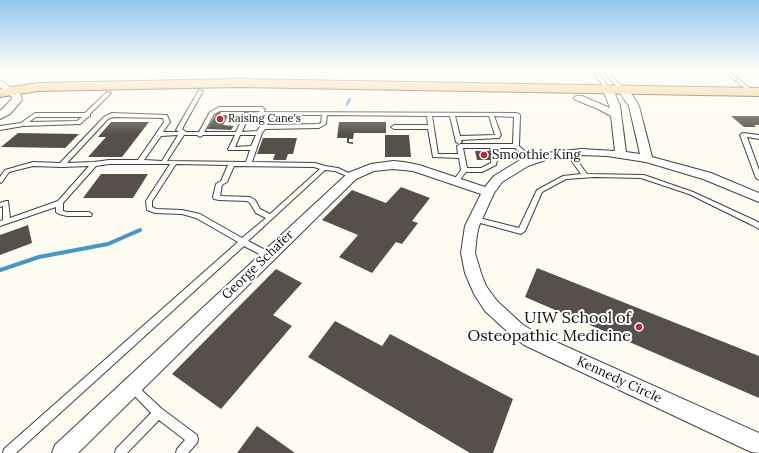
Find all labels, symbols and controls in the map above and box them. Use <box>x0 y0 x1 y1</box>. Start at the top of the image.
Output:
place label: Raising Cane's <box>228 112 301 126</box>
marker: Raising Cane's <box>215 114 225 124</box>
place label: Smoothie King <box>492 147 581 163</box>
marker: Smoothie King <box>479 150 489 160</box>
street label: George Schafer <box>219 227 297 303</box>
place label: UIW School of Osteopathic Medicine <box>467 308 631 346</box>
marker: UIW School of Osteopathic Medicine <box>634 322 644 332</box>
street label: Kennedy Circle <box>574 353 664 407</box>

